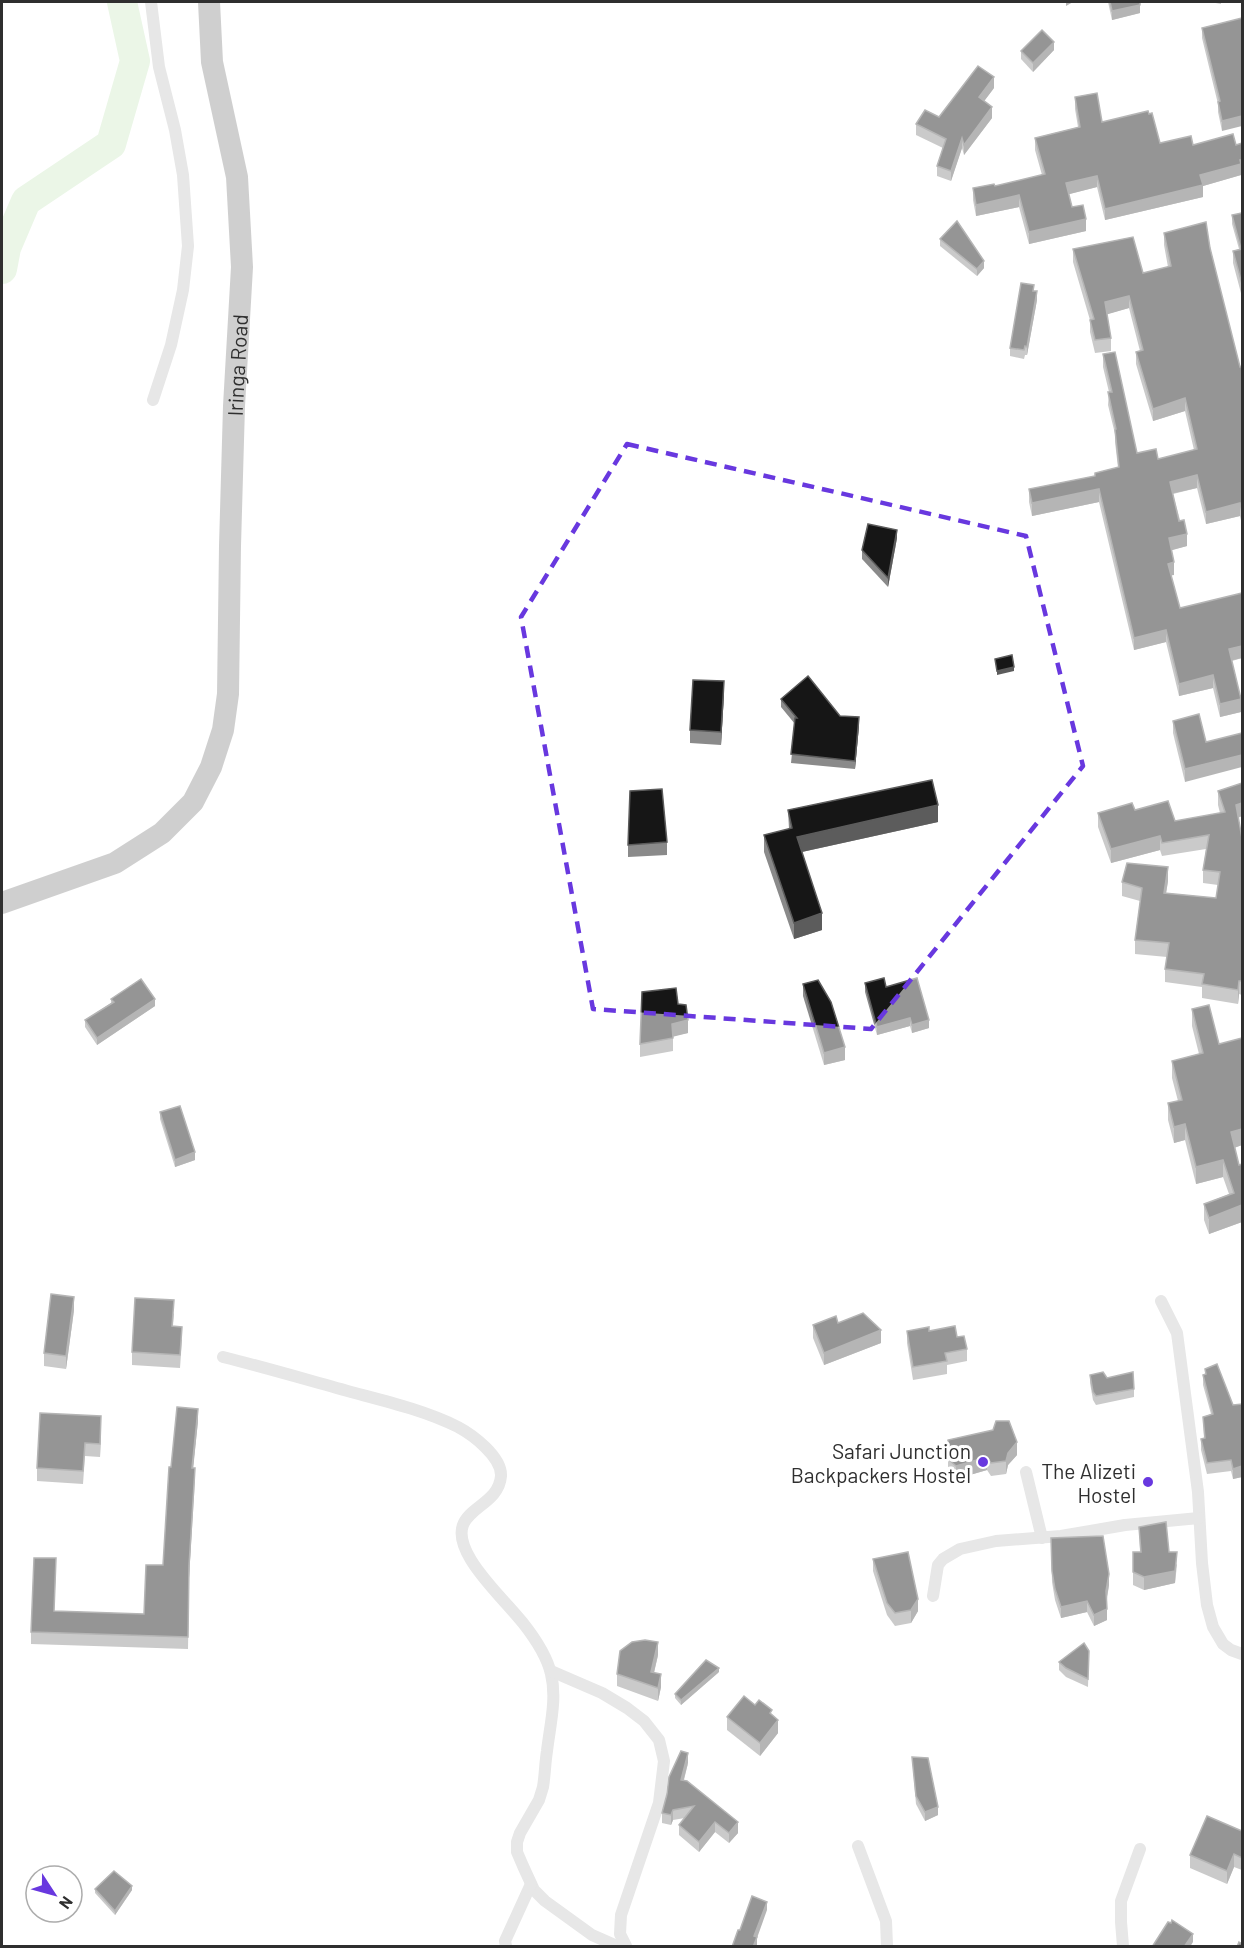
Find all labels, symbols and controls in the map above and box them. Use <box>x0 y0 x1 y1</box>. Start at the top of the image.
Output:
street label: Iringa Road <box>221 313 252 417</box>
place label: Safari Junction Backpackers Hostel <box>791 1438 971 1487</box>
marker: Safari Junction Backpackers Hostel <box>976 1455 990 1469</box>
place label: The Alizeti Hostel <box>1041 1458 1136 1507</box>
marker: The Alizeti Hostel <box>1141 1475 1155 1489</box>
north arrow <box>24 1864 84 1924</box>
text: N <box>56 1893 77 1913</box>

